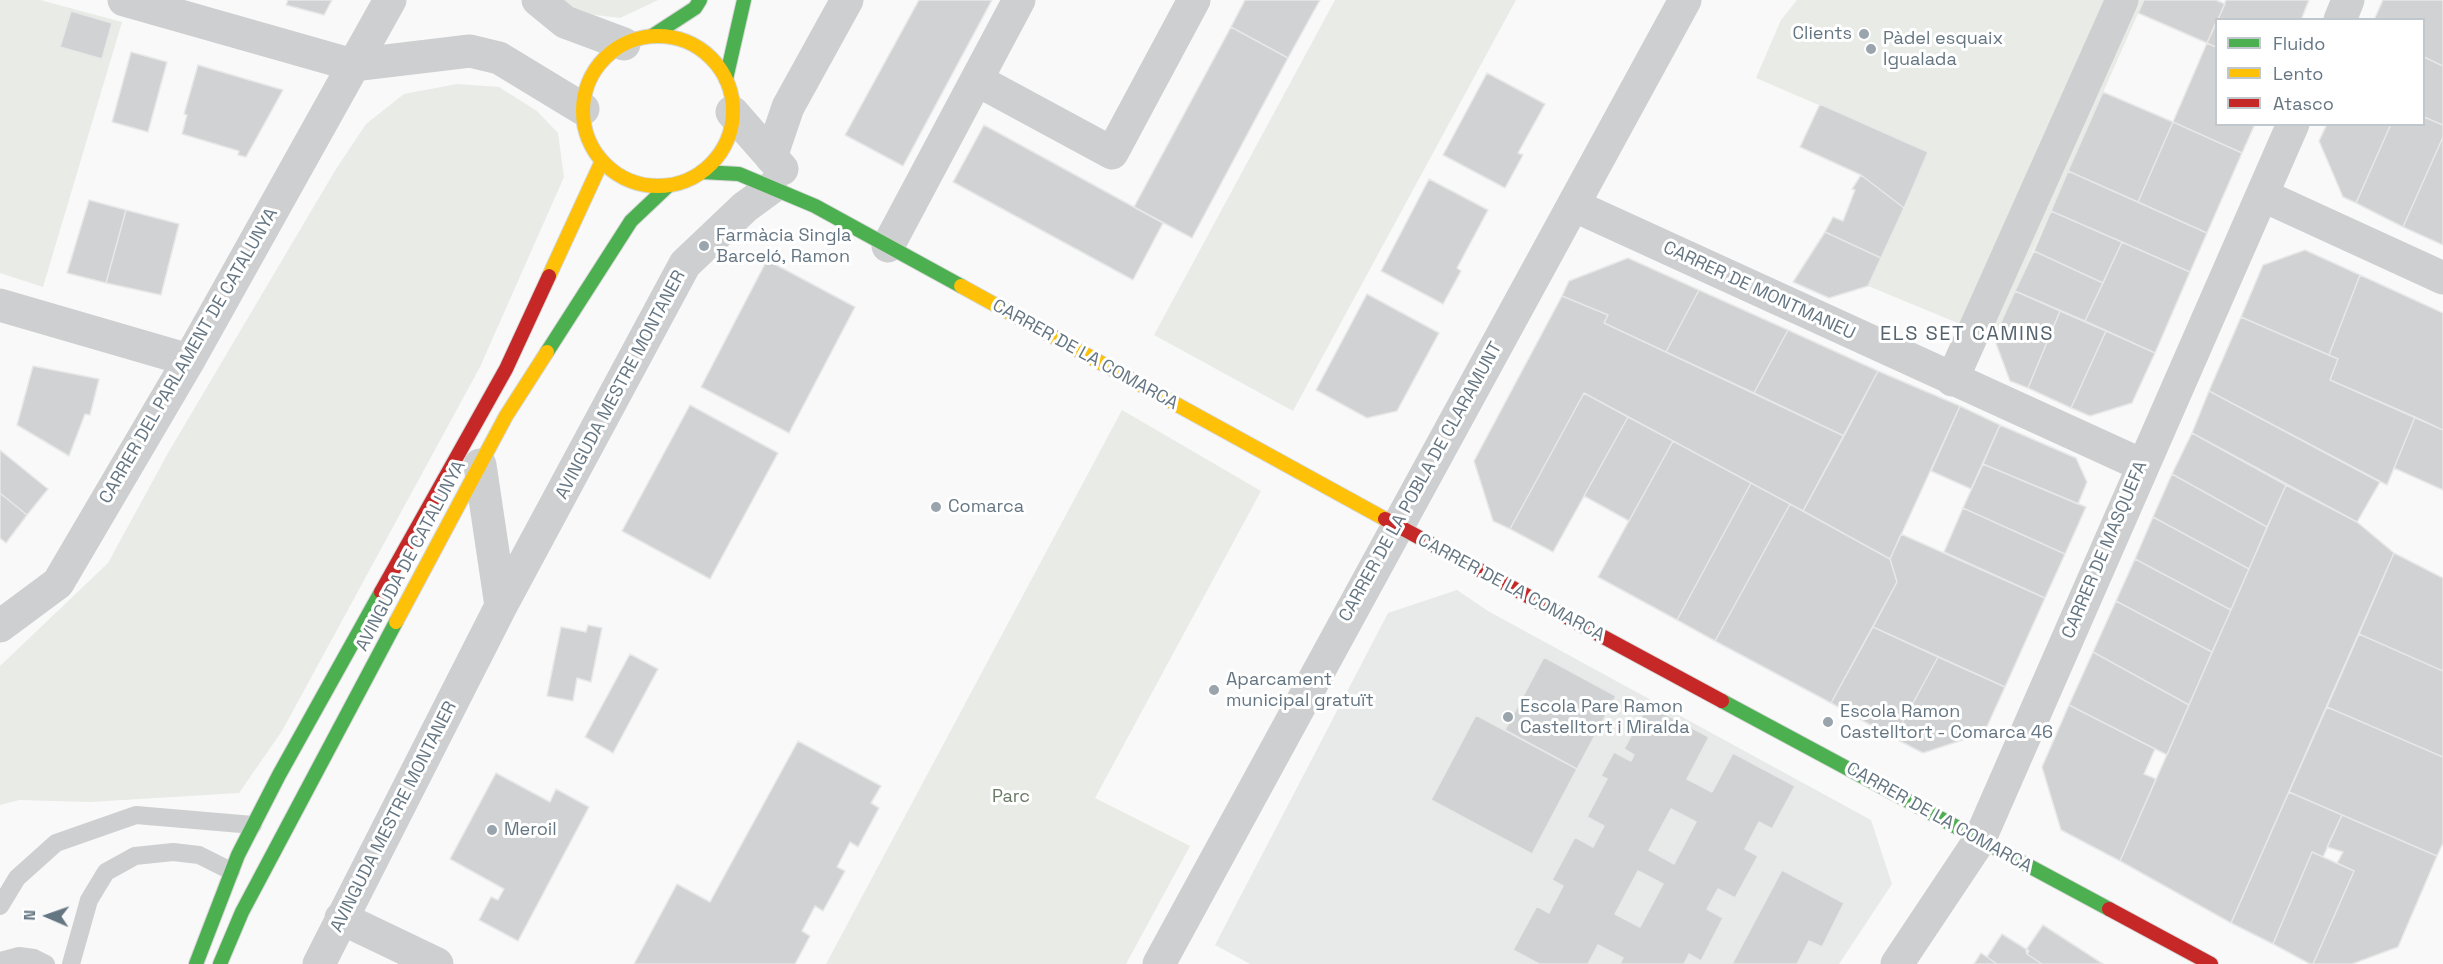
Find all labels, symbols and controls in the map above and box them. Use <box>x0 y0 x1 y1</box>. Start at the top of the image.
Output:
legend <box>2215 18 2425 126</box>
place label: Clients <box>1792 23 1852 45</box>
marker: Clients <box>1857 27 1871 41</box>
place label: Pàdel esquaix Igualada <box>1883 28 2003 70</box>
text: Fluido <box>2273 32 2325 55</box>
marker: Pàdel esquaix Igualada <box>1864 42 1878 56</box>
text: Lento <box>2273 62 2323 85</box>
text: Atasco <box>2273 92 2334 115</box>
street label: CARRER DEL PARLAMENT DE CATALUNYA <box>95 204 283 508</box>
place label: Farmàcia Singla Barceló, Ramon <box>716 225 851 268</box>
street label: CARRER DE MONTMANEU <box>1660 237 1858 345</box>
marker: Farmàcia Singla Barceló, Ramon <box>697 239 711 253</box>
street label: AVINGUDA MESTRE MONTANER <box>551 267 691 503</box>
street label: CARRER DE LA COMARCA <box>988 295 1182 415</box>
district label: ELS SET CAMINS <box>1880 323 2054 347</box>
street label: CARRER DE LA POBLA DE CLARAMUNT <box>1335 338 1507 626</box>
street label: AVINGUDA DE CATALUNYA <box>352 457 470 655</box>
street label: CARRER DE MASQUEFA <box>2058 458 2152 642</box>
place label: Comarca <box>948 496 1024 518</box>
marker: Comarca <box>929 500 943 514</box>
street label: CARRER DE LA COMARCA <box>1414 529 1608 647</box>
place label: Aparcament municipal gratuït <box>1226 669 1374 712</box>
marker: Aparcament municipal gratuït <box>1207 683 1221 697</box>
place label: Escola Pare Ramon Castelltort i Miralda <box>1520 696 1690 738</box>
street label: AVINGUDA MESTRE MONTANER <box>326 698 462 936</box>
place label: Escola Ramon Castelltort - Comarca 46 <box>1840 701 2053 744</box>
marker: Escola Pare Ramon Castelltort i Miralda <box>1501 710 1515 724</box>
marker: Escola Ramon Castelltort - Comarca 46 <box>1821 715 1835 729</box>
street label: CARRER DE LA COMARCA <box>1842 758 2036 878</box>
park label: Parc <box>992 786 1030 808</box>
place label: Meroil <box>504 819 557 841</box>
marker: Meroil <box>485 823 499 837</box>
north arrow <box>18 886 78 946</box>
text: N <box>19 910 40 921</box>

